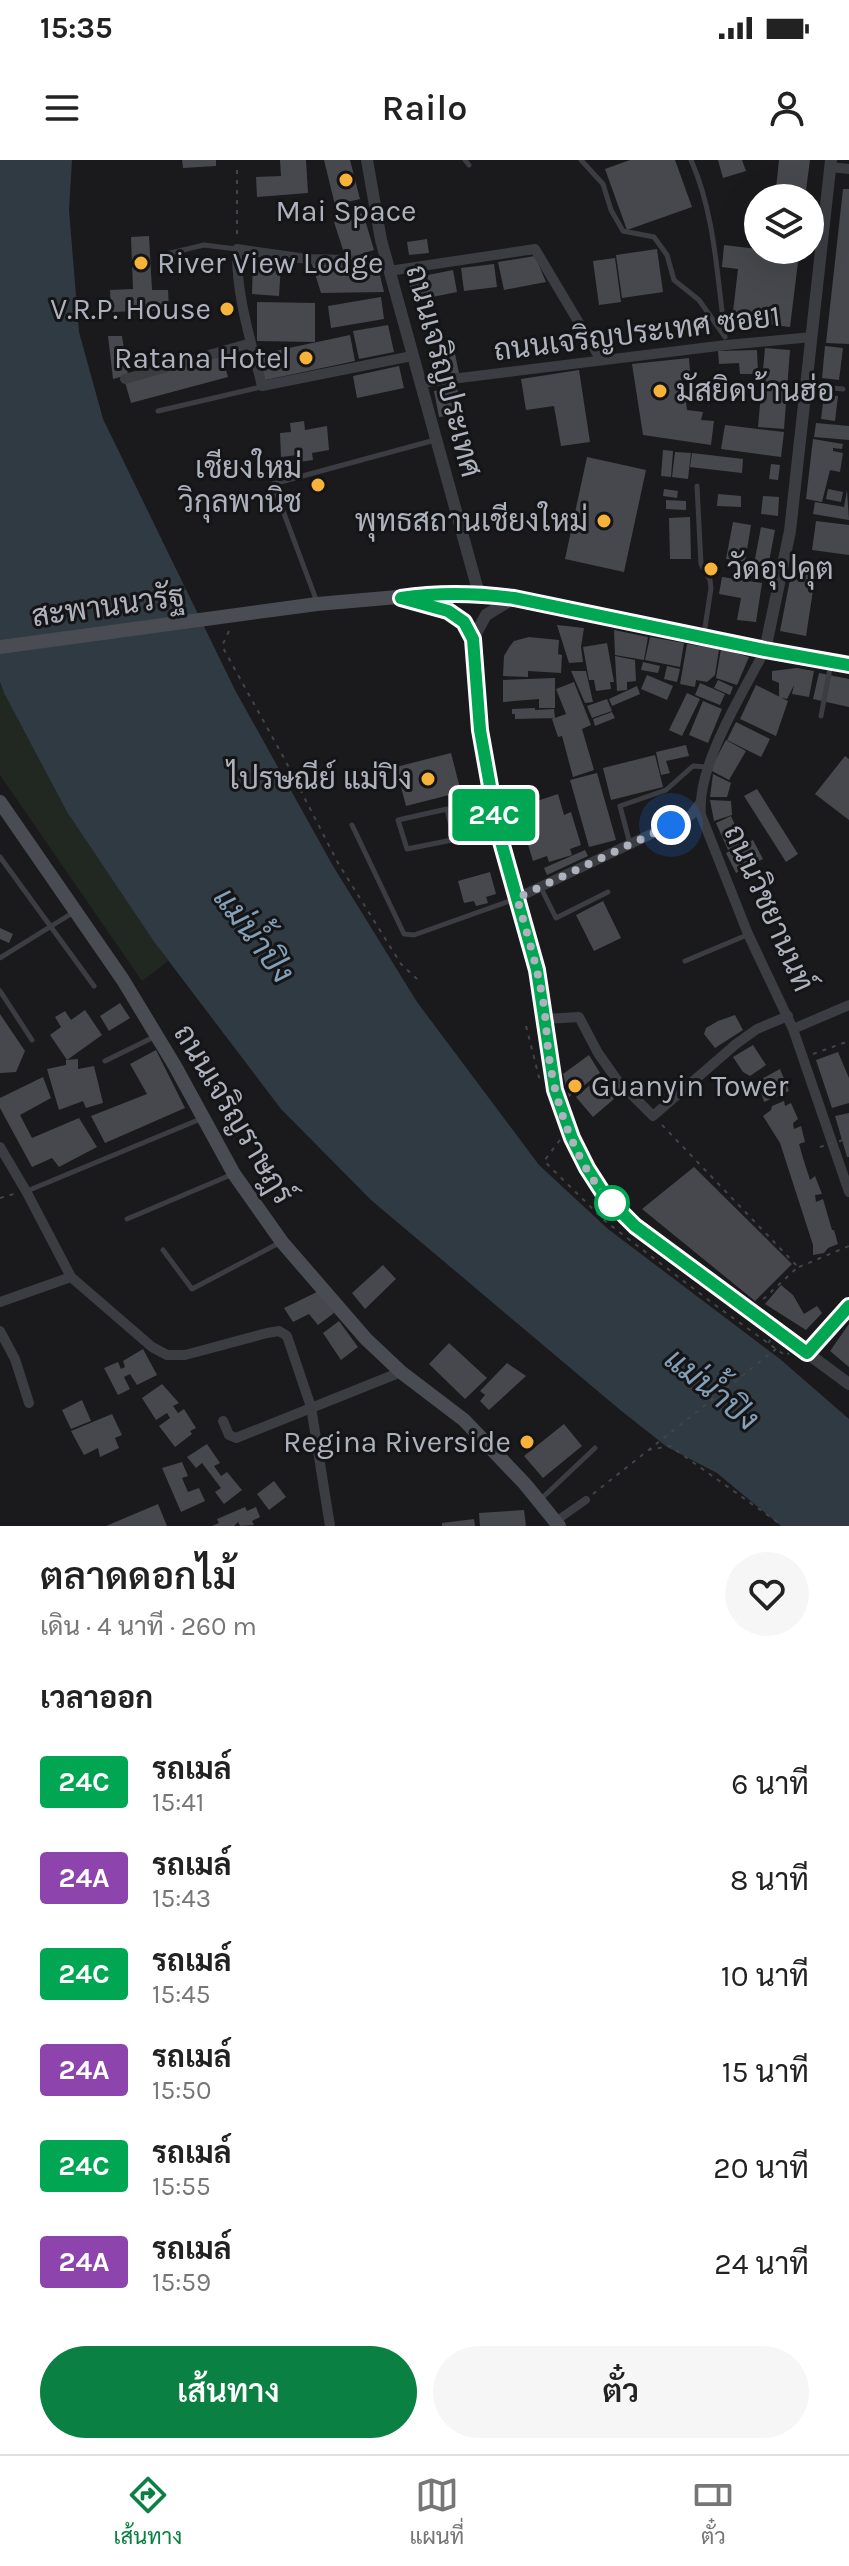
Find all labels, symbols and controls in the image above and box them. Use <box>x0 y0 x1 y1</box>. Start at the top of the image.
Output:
text: 15:35 <box>40 10 112 46</box>
icon: menu <box>40 86 84 130</box>
icon: person <box>765 86 809 130</box>
text: Railo <box>382 87 467 129</box>
marker: Mai Space <box>337 171 355 189</box>
map controls <box>744 184 824 264</box>
button: layers <box>744 184 824 264</box>
place label: Mai Space <box>275 193 417 229</box>
place label: River View Lodge <box>157 245 383 281</box>
marker: River View Lodge <box>132 254 150 272</box>
street label: ถนนเจริญประเทศ <box>398 261 490 481</box>
place label: V.R.P. House <box>50 291 211 327</box>
street label: ถนนเจริญประเทศ ซอย1 <box>492 298 782 368</box>
marker: V.R.P. House <box>218 300 236 318</box>
place label: Ratana Hotel <box>114 340 290 376</box>
marker: Ratana Hotel <box>297 349 315 367</box>
place label: มัสยิดบ้านฮ่อ <box>676 370 834 409</box>
marker: มัสยิดบ้านฮ่อ <box>651 382 669 400</box>
place label: เชียงใหม่ วิกุลพานิช <box>178 448 302 523</box>
marker: เชียงใหม่ วิกุลพานิช <box>309 476 327 494</box>
place label: พุทธสถานเชียงใหม่ <box>355 501 588 542</box>
marker: พุทธสถานเชียงใหม่ <box>595 512 613 530</box>
place label: วัดอุปคุต <box>727 550 834 590</box>
marker: วัดอุปคุต <box>702 560 720 578</box>
street label: สะพานนวรัฐ <box>29 576 187 637</box>
place label: ไปรษณีย์ แม่ปิง <box>226 759 412 797</box>
marker: ไปรษณีย์ แม่ปิง <box>419 770 437 788</box>
line badge: 24C <box>448 789 540 841</box>
text: 24C <box>468 798 520 831</box>
your location <box>651 805 691 845</box>
street label: ถนนวิชยานนท์ <box>716 818 824 997</box>
water label: แม่น้ำปิง <box>206 874 310 990</box>
street label: ถนนเจริญราษฎร์ <box>164 1017 304 1211</box>
place label: Guanyin Tower <box>591 1068 788 1104</box>
marker: Guanyin Tower <box>566 1077 584 1095</box>
unlabelled marker <box>595 1186 629 1220</box>
water label: แม่น้ำปิง <box>657 1332 773 1438</box>
place label: Regina Riverside <box>283 1424 511 1460</box>
marker: Regina Riverside <box>518 1433 536 1451</box>
button: heart <box>725 1552 809 1636</box>
text: ตลาดดอกไม้ <box>40 1554 237 1599</box>
text: เดิน · 4 นาที · 260 m <box>40 1611 257 1642</box>
text: เวลาออก <box>40 1680 153 1716</box>
text: รถเมล์ <box>152 1751 232 1787</box>
text: 24C <box>58 1765 110 1798</box>
text: 6 นาที <box>731 1766 809 1802</box>
text: 15:41 <box>152 1787 204 1818</box>
text: รถเมล์ <box>152 1847 232 1883</box>
text: 24A <box>58 1861 110 1894</box>
text: 8 นาที <box>730 1862 809 1898</box>
text: 15:43 <box>152 1883 211 1914</box>
text: รถเมล์ <box>152 1943 232 1979</box>
text: 24C <box>58 1957 110 1990</box>
text: 10 นาที <box>721 1958 809 1994</box>
text: 15:45 <box>152 1979 210 2010</box>
text: รถเมล์ <box>152 2039 232 2075</box>
text: 24A <box>58 2053 110 2086</box>
text: 15 นาที <box>722 2054 809 2090</box>
text: 15:50 <box>152 2075 211 2106</box>
text: รถเมล์ <box>152 2135 232 2171</box>
text: 24C <box>58 2149 110 2182</box>
text: 20 นาที <box>713 2150 809 2186</box>
text: 15:55 <box>152 2171 211 2202</box>
text: รถเมล์ <box>152 2231 232 2267</box>
text: 24A <box>58 2245 110 2278</box>
text: 24 นาที <box>714 2246 809 2282</box>
text: 15:59 <box>152 2267 211 2298</box>
button: เส้นทาง <box>40 2346 417 2438</box>
button: ตั๋ว <box>433 2346 809 2438</box>
tab: เส้นทาง <box>114 2473 182 2550</box>
tab: แผนที่ <box>409 2473 464 2550</box>
tab: ตั๋ว <box>691 2473 735 2550</box>

